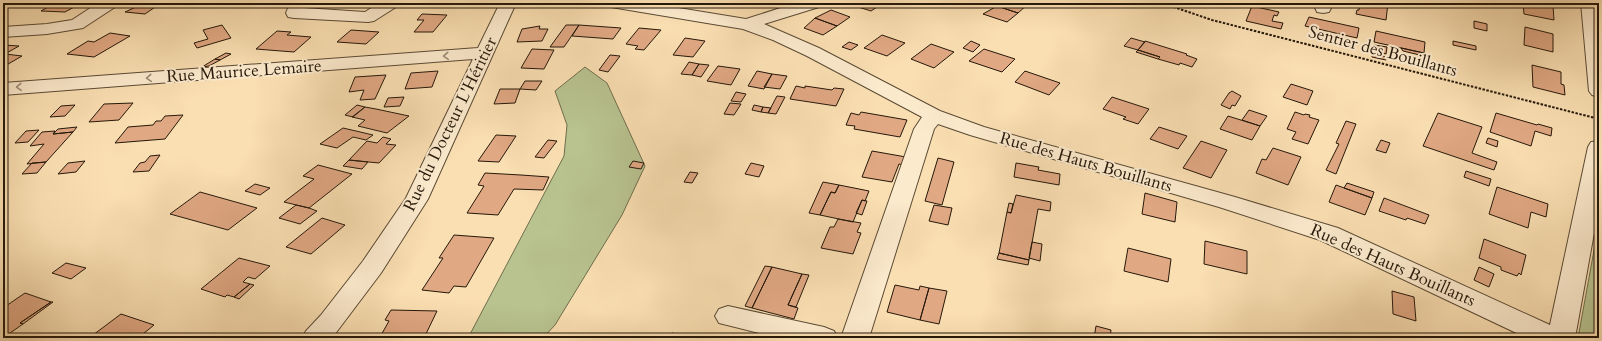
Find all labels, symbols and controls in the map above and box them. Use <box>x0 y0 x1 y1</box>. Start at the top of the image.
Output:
street label: Sentier des Bouillants <box>1306 20 1460 82</box>
street label: Rue du Docteur L'Héritier <box>398 32 503 215</box>
one-way arrow <box>443 52 449 61</box>
street label: Rue Maurice Lemaire <box>166 54 322 88</box>
one-way arrow <box>146 73 152 82</box>
one-way arrow <box>16 83 22 92</box>
street label: Rue des Hauts Bouillants <box>997 126 1175 198</box>
street label: Rue des Hauts Bouillants <box>1307 218 1479 312</box>

